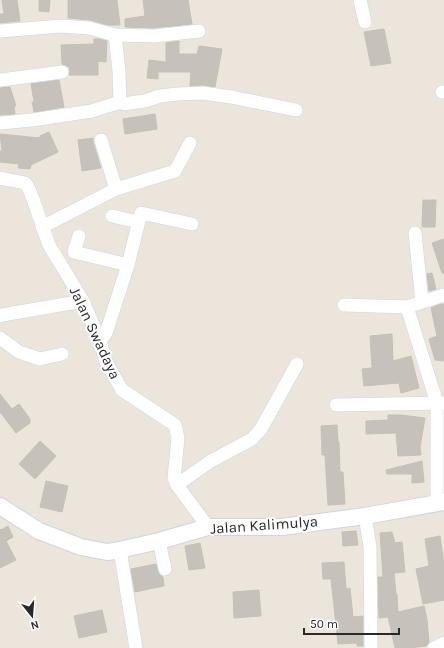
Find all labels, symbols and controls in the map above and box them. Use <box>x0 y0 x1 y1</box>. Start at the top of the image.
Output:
street label: Jalan Swadaya <box>66 284 124 382</box>
street label: Jalan Kalimulya <box>210 512 318 538</box>
north arrow <box>12 596 52 636</box>
scale bar <box>304 610 399 636</box>
text: 50 m <box>310 617 338 631</box>
text: N <box>29 618 40 632</box>

